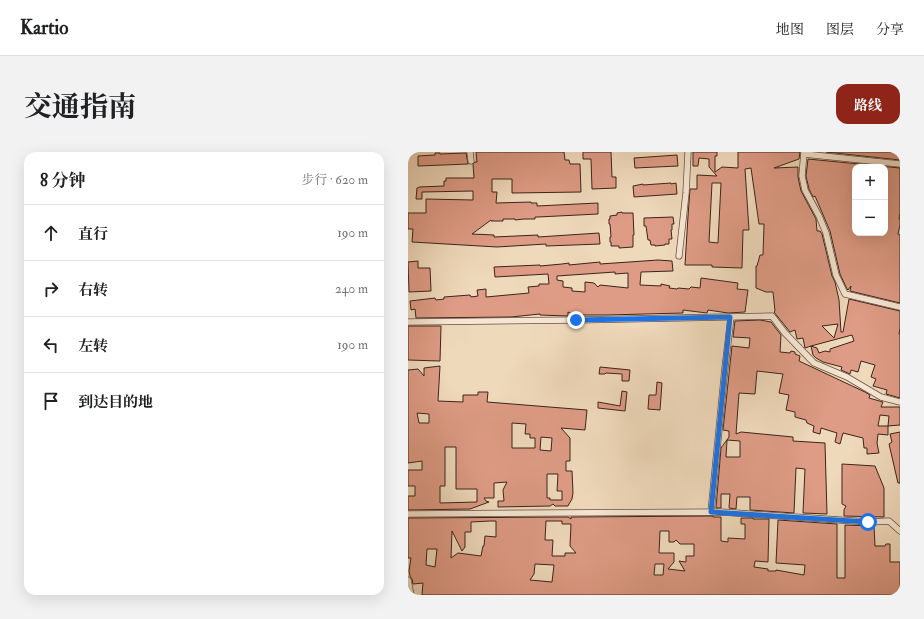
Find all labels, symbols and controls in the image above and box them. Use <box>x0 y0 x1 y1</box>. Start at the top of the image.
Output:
text: Kartio <box>20 16 68 40</box>
text: 地图 <box>776 21 804 38</box>
text: 图层 <box>826 21 854 38</box>
text: 分享 <box>876 21 904 38</box>
button: 路线 <box>836 84 900 124</box>
text: 交通指南 <box>24 90 136 125</box>
map controls <box>852 164 888 236</box>
button: + <box>852 164 888 200</box>
text: 8 分钟 <box>40 170 86 191</box>
text: 步行 · 620 m <box>301 172 368 188</box>
button: − <box>852 200 888 236</box>
icon: ahead <box>40 222 62 244</box>
text: 直行 <box>78 225 108 244</box>
text: 190 m <box>337 225 368 241</box>
icon: right <box>40 278 62 300</box>
text: 右转 <box>78 281 108 300</box>
text: 240 m <box>335 281 368 297</box>
route end <box>567 311 585 329</box>
icon: left <box>40 334 62 356</box>
text: 左转 <box>78 337 108 356</box>
text: 190 m <box>337 337 368 353</box>
icon: arrive <box>40 390 62 412</box>
text: 到达目的地 <box>78 393 153 412</box>
route start <box>859 513 877 531</box>

